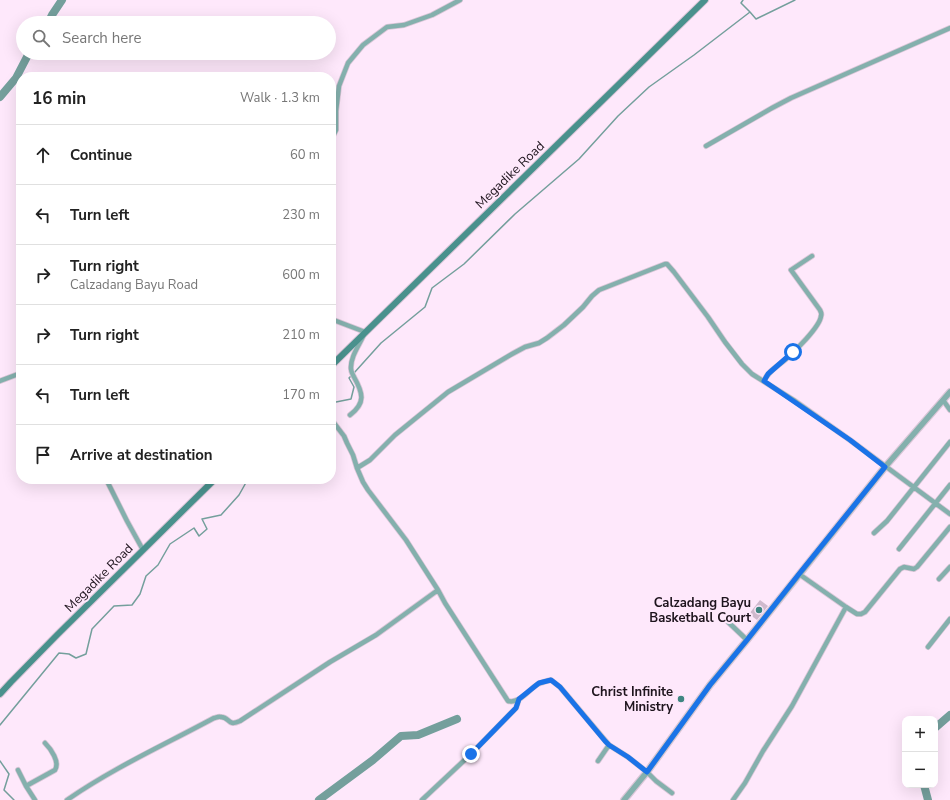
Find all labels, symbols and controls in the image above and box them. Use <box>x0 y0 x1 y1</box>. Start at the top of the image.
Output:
search box <box>16 16 336 60</box>
icon: search <box>30 27 52 49</box>
text: Search here <box>62 28 142 48</box>
text: 16 min <box>32 87 86 110</box>
text: Walk · 1.3 km <box>240 89 320 107</box>
street label: Megadike Road <box>471 137 549 213</box>
icon: ahead <box>32 144 54 166</box>
text: Continue <box>70 145 132 165</box>
text: 60 m <box>290 146 320 164</box>
icon: left <box>32 204 54 226</box>
text: Turn left <box>70 205 129 225</box>
text: 230 m <box>282 206 320 224</box>
text: Turn right <box>70 256 139 276</box>
icon: right <box>32 264 54 286</box>
text: 600 m <box>282 266 320 284</box>
text: Calzadang Bayu Road <box>70 276 198 294</box>
icon: right <box>32 324 54 346</box>
text: Turn right <box>70 325 139 345</box>
text: 210 m <box>282 326 320 344</box>
route start <box>784 343 802 361</box>
icon: left <box>32 384 54 406</box>
text: Turn left <box>70 385 129 405</box>
text: 170 m <box>282 386 320 404</box>
icon: arrive <box>32 444 54 466</box>
text: Arrive at destination <box>70 445 213 465</box>
street label: Megadike Road <box>61 540 137 616</box>
place label: Calzadang Bayu Basketball Court <box>649 594 752 627</box>
marker: Calzadang Bayu Basketball Court <box>754 605 764 615</box>
place label: Christ Infinite Ministry <box>591 683 673 716</box>
marker: Christ Infinite Ministry <box>676 694 686 704</box>
map controls <box>902 716 938 788</box>
button: + <box>902 716 938 752</box>
route end <box>462 745 480 763</box>
button: − <box>902 752 938 788</box>

